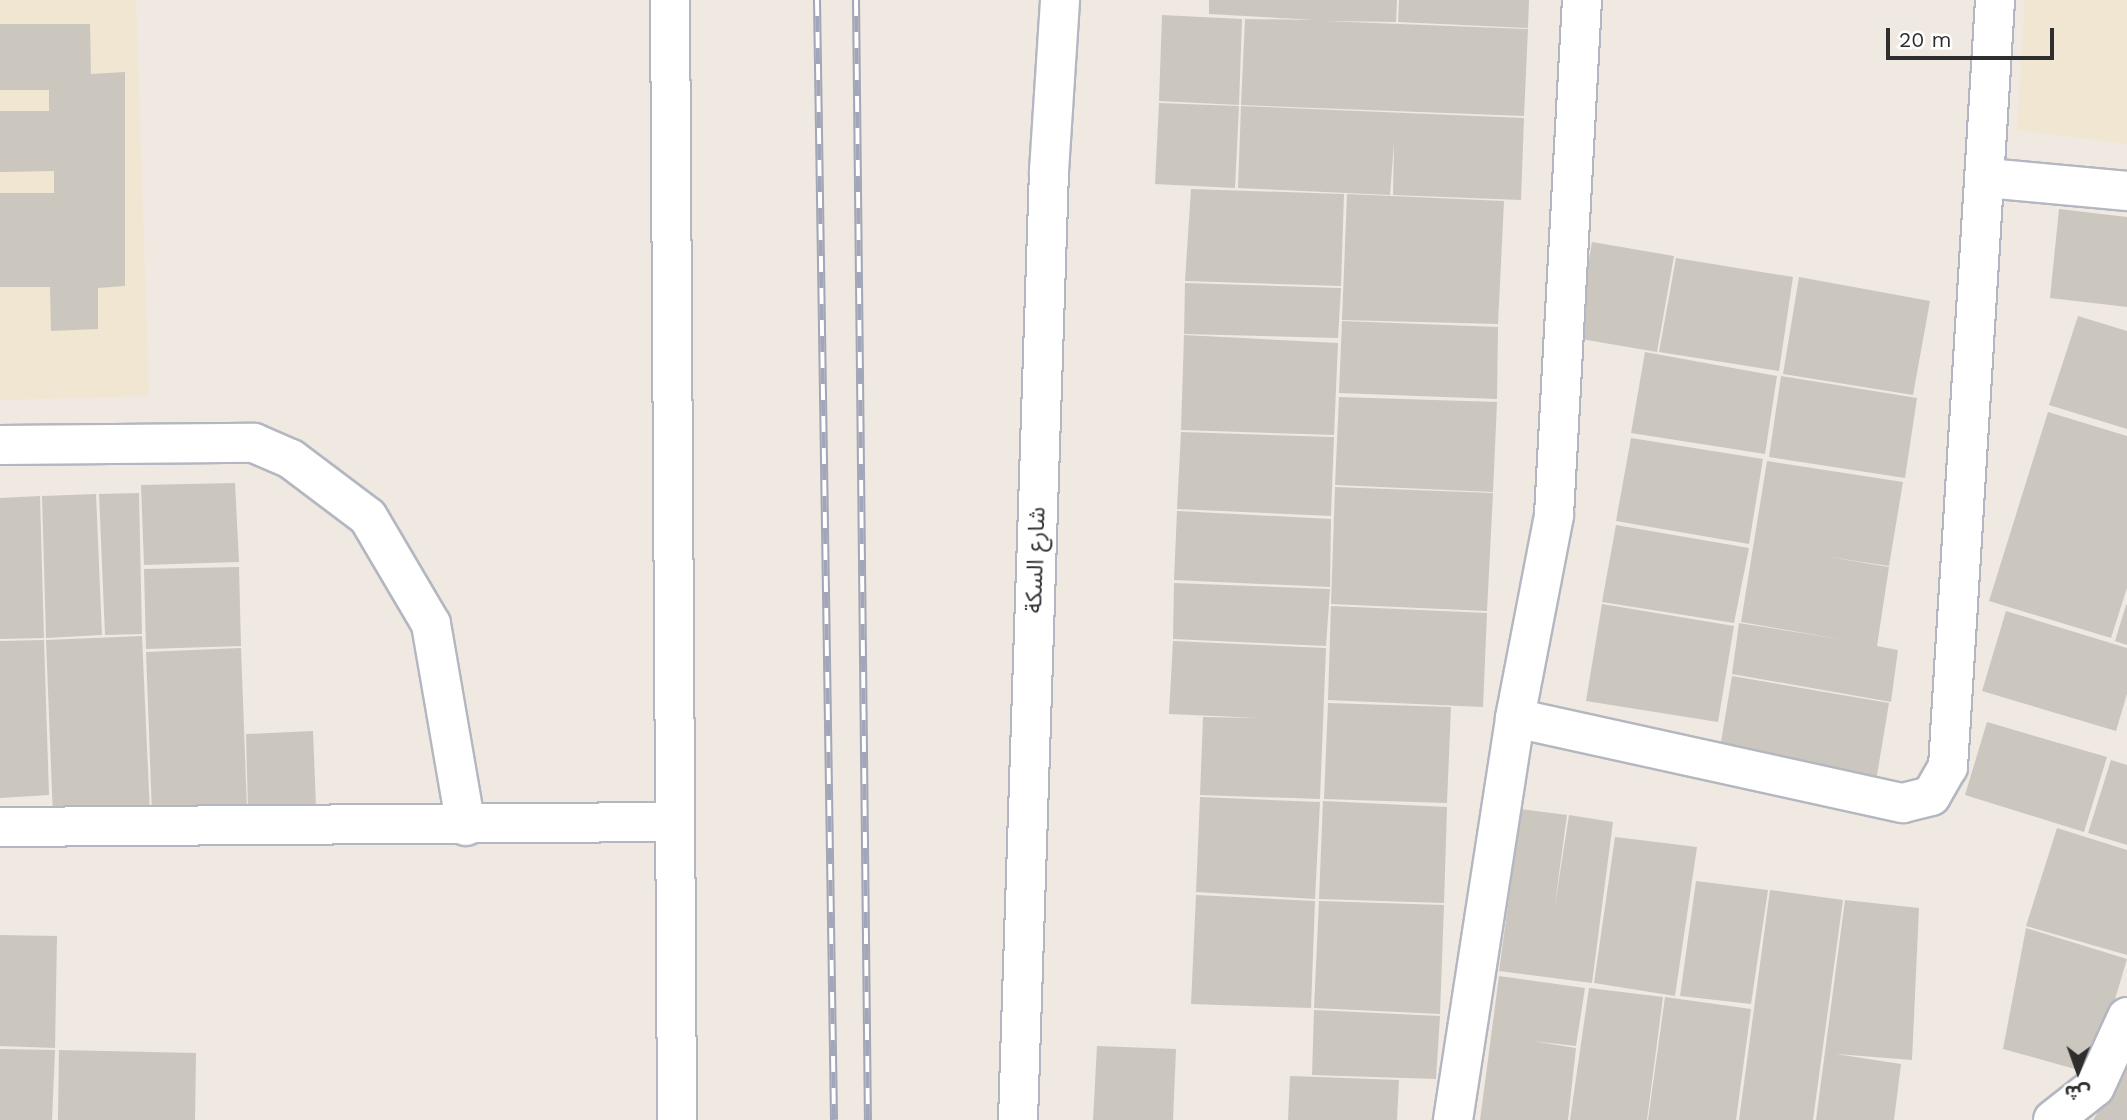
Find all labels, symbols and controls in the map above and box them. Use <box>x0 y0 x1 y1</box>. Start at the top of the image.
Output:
scale bar <box>1889 14 2057 58</box>
text: 20 m <box>1899 27 1951 52</box>
street label: شارع السكة <box>1020 506 1052 614</box>
north arrow <box>2043 1036 2113 1106</box>
text: ش <box>2064 1081 2091 1104</box>

